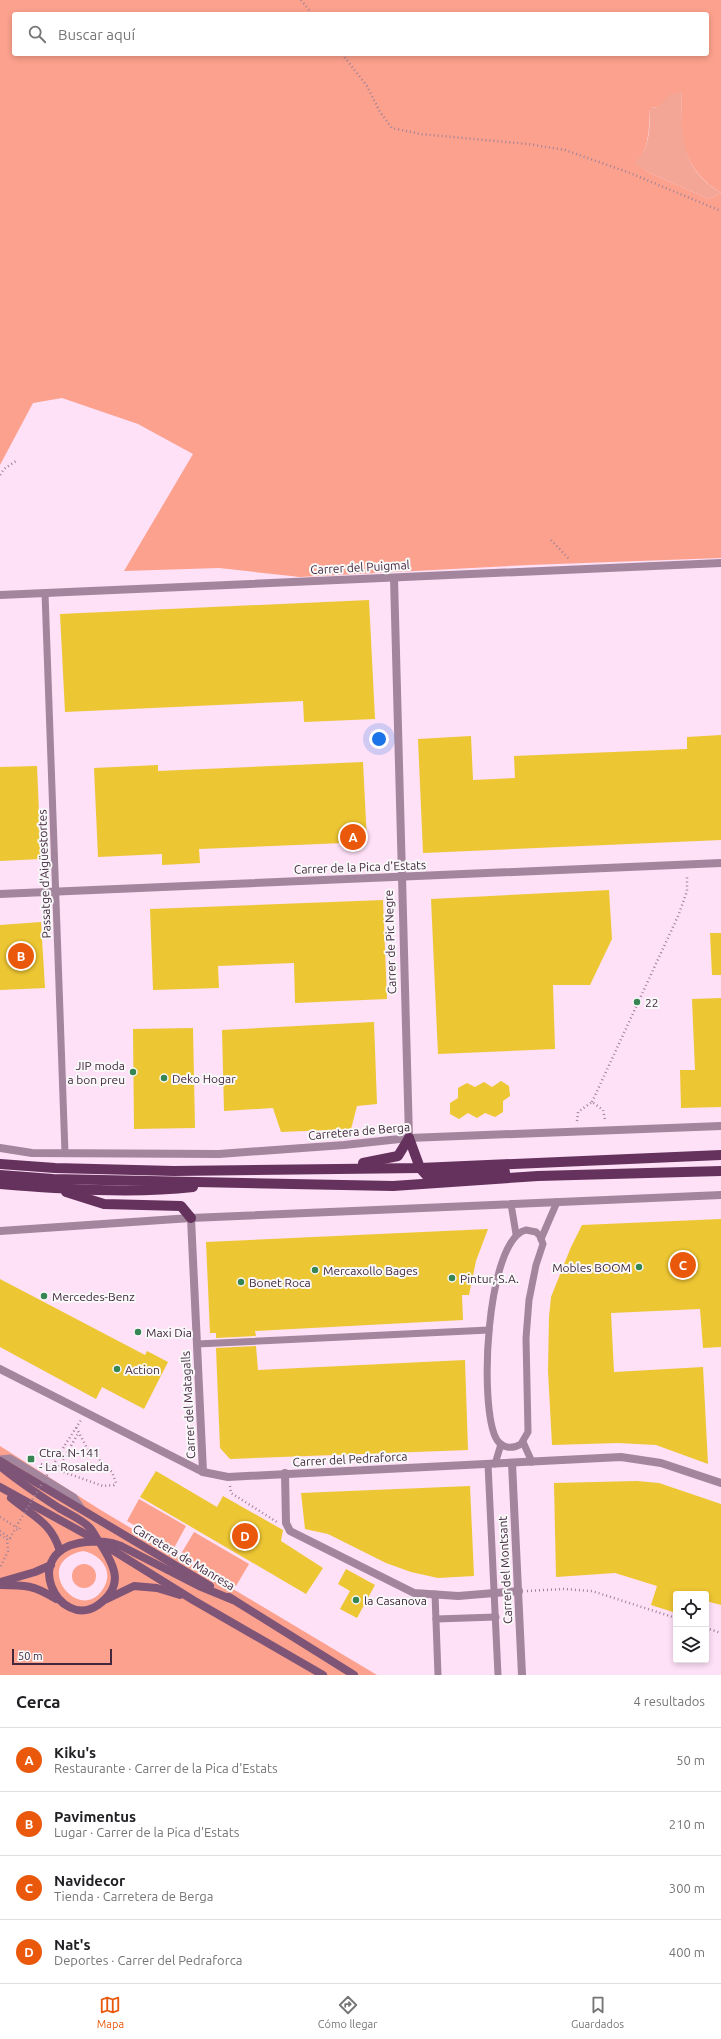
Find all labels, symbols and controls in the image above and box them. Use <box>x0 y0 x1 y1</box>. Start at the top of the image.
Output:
search box <box>12 12 709 56</box>
icon: search <box>26 23 48 45</box>
text: Buscar aquí <box>58 26 135 43</box>
street label: Carrer del Puigmal <box>310 558 410 576</box>
your location <box>369 729 389 749</box>
street label: Passatge d'Aigüestortes <box>35 809 53 939</box>
pin: A <box>340 822 366 852</box>
street label: Carrer de la Pica d'Estats <box>294 858 426 876</box>
street label: Carrer de Pic Negre <box>382 890 398 994</box>
pin: B <box>8 941 34 971</box>
place label: 22 <box>645 996 659 1009</box>
marker: 22 <box>632 997 642 1007</box>
place label: JIP moda a bon preu <box>67 1059 125 1086</box>
marker: JIP moda a bon preu <box>128 1067 138 1077</box>
place label: Deko Hogar <box>172 1072 236 1085</box>
marker: Deko Hogar <box>159 1073 169 1083</box>
street label: Carretera de Berga <box>307 1120 411 1142</box>
pin: C <box>670 1250 696 1280</box>
place label: Mobles BOOM <box>552 1261 631 1274</box>
marker: Mobles BOOM <box>634 1262 644 1272</box>
place label: Mercaxollo Bages <box>323 1264 418 1277</box>
marker: Mercaxollo Bages <box>310 1265 320 1275</box>
place label: Pintur, S.A. <box>460 1272 519 1285</box>
marker: Pintur, S.A. <box>447 1273 457 1283</box>
place label: Bonet Roca <box>249 1276 311 1289</box>
marker: Bonet Roca <box>236 1277 246 1287</box>
place label: Mercedes-Benz <box>52 1290 135 1303</box>
marker: Mercedes-Benz <box>39 1291 49 1301</box>
place label: Maxi Dia <box>146 1326 192 1339</box>
marker: Maxi Dia <box>133 1327 143 1337</box>
street label: Carrer del Matagalls <box>179 1351 197 1459</box>
place label: Action <box>125 1363 160 1376</box>
marker: Action <box>112 1364 122 1374</box>
place label: Ctra. N-141 - La Rosaleda <box>39 1446 109 1473</box>
street label: Carrer del Pedraforca <box>292 1449 408 1469</box>
marker: Ctra. N-141 - La Rosaleda <box>26 1454 36 1464</box>
street label: Carrer del Montsant <box>496 1515 514 1624</box>
street label: Carretera de Manresa <box>131 1521 237 1593</box>
pin: D <box>232 1521 258 1551</box>
map controls <box>673 1591 709 1663</box>
button: locate <box>673 1591 709 1627</box>
place label: la Casanova <box>364 1594 427 1607</box>
marker: la Casanova <box>351 1595 361 1605</box>
button: layers <box>673 1627 709 1663</box>
scale bar <box>12 1647 112 1666</box>
text: 50 m <box>18 1650 42 1662</box>
text: Cerca <box>16 1692 61 1711</box>
text: 4 resultados <box>634 1694 705 1708</box>
text: Kiku's <box>54 1744 96 1761</box>
text: A <box>24 1753 34 1767</box>
text: 50 m <box>676 1753 705 1767</box>
text: Restaurante · Carrer de la Pica d'Estats <box>54 1761 278 1775</box>
text: Pavimentus <box>54 1808 136 1825</box>
text: B <box>25 1817 33 1831</box>
text: 210 m <box>669 1817 705 1831</box>
text: Lugar · Carrer de la Pica d'Estats <box>54 1825 240 1839</box>
text: Navidecor <box>54 1872 125 1889</box>
text: C <box>25 1881 33 1895</box>
text: 300 m <box>669 1881 705 1895</box>
text: Tienda · Carretera de Berga <box>54 1889 213 1903</box>
text: Nat's <box>54 1936 91 1953</box>
text: D <box>24 1945 34 1959</box>
text: 400 m <box>669 1945 705 1959</box>
text: Deportes · Carrer del Pedraforca <box>54 1953 242 1967</box>
tab: Mapa <box>97 1994 124 2030</box>
tab: Cómo llegar <box>318 1994 377 2030</box>
tab: Guardados <box>571 1994 624 2030</box>

